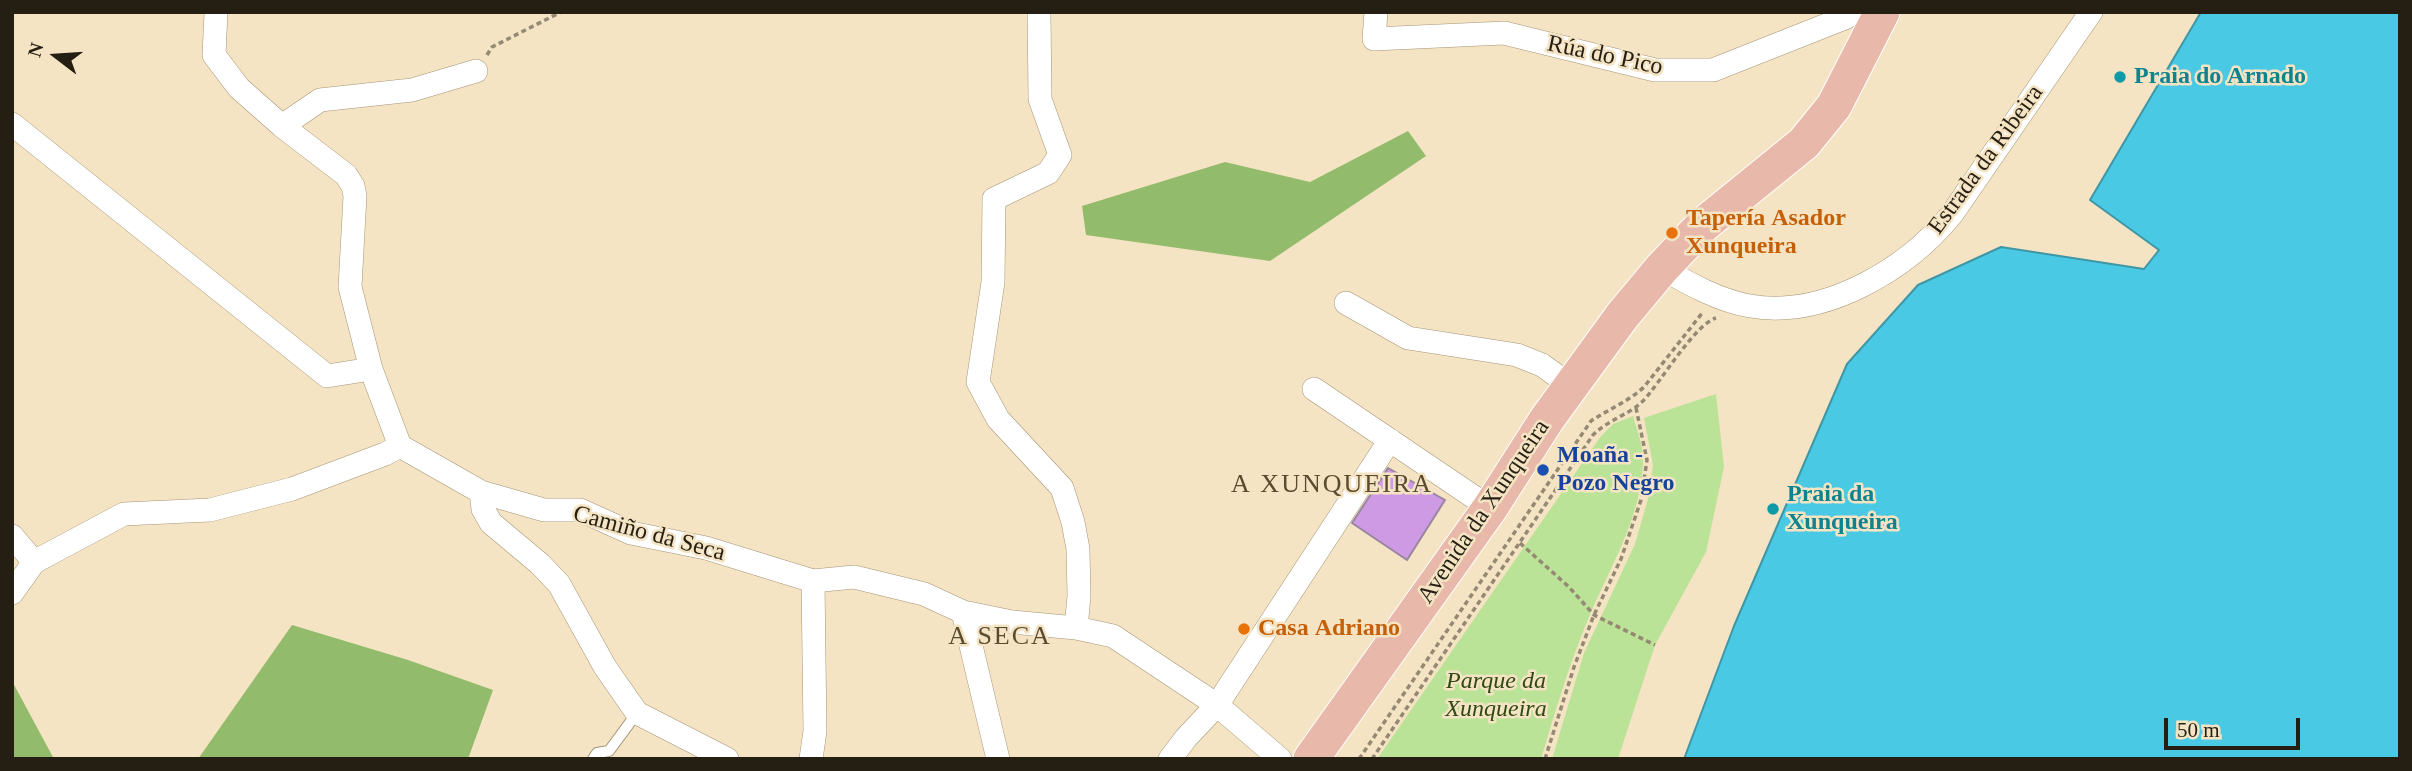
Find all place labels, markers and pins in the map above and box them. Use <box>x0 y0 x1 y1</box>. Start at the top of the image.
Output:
place label: Praia do Arnado <box>2134 63 2306 91</box>
marker: Praia do Arnado <box>2112 69 2128 85</box>
place label: Tapería Asador Xunqueira <box>1686 205 1846 261</box>
marker: Tapería Asador Xunqueira <box>1664 225 1680 241</box>
place label: Moaña - Pozo Negro <box>1557 442 1675 498</box>
marker: Moaña - Pozo Negro <box>1535 462 1551 478</box>
place label: Praia da Xunqueira <box>1787 481 1898 537</box>
marker: Praia da Xunqueira <box>1765 501 1781 517</box>
place label: Casa Adriano <box>1258 615 1400 643</box>
marker: Casa Adriano <box>1236 621 1252 637</box>

